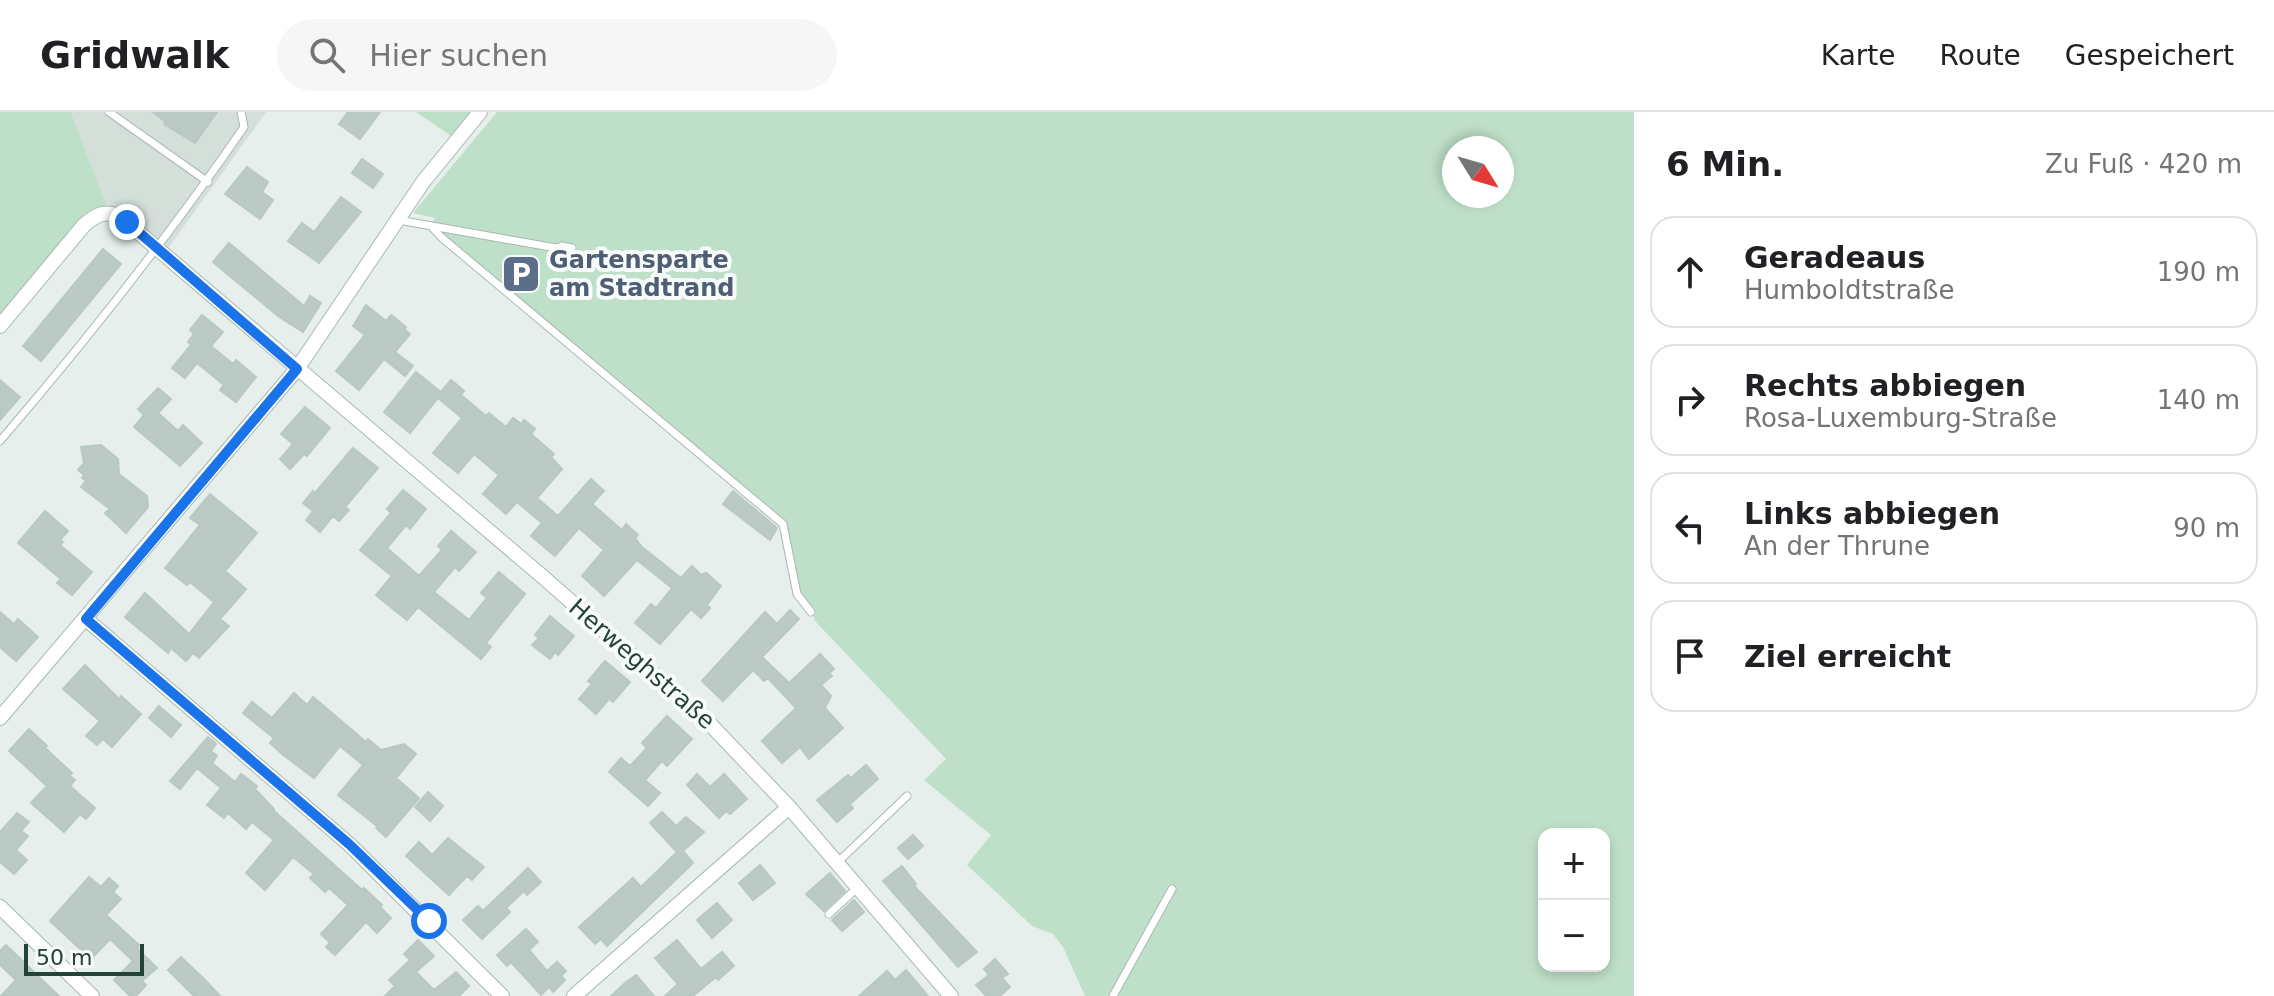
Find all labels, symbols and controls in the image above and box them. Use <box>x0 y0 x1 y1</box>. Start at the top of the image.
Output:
search box <box>277 19 837 91</box>
text: Gridwalk <box>40 33 229 77</box>
icon: search <box>305 33 349 77</box>
text: Hier suchen <box>369 38 548 73</box>
text: Karte <box>1821 39 1896 72</box>
text: Route <box>1940 39 2021 72</box>
text: Gespeichert <box>2065 39 2234 72</box>
north arrow <box>1442 136 1514 208</box>
text: 6 Min. <box>1666 144 1784 184</box>
text: Zu Fuß · 420 m <box>2045 149 2242 179</box>
route end <box>109 204 145 240</box>
text: Geradeaus <box>1744 240 1925 275</box>
place label: Gartensparte am Stadtrand <box>549 246 734 302</box>
icon: ahead <box>1668 250 1712 294</box>
parking icon: Gartensparte am Stadtrand <box>500 253 542 295</box>
text: 190 m <box>2157 257 2240 287</box>
text: Humboldtstraße <box>1744 275 1954 305</box>
text: Rechts abbiegen <box>1744 368 2026 403</box>
icon: right <box>1668 378 1712 422</box>
text: 140 m <box>2157 385 2240 415</box>
text: Rosa-Luxemburg-Straße <box>1744 403 2057 433</box>
text: Links abbiegen <box>1744 496 2000 531</box>
icon: left <box>1668 506 1712 550</box>
text: 90 m <box>2173 513 2240 543</box>
text: An der Thrune <box>1744 531 1930 561</box>
street label: Herweghstraße <box>563 593 721 735</box>
icon: arrive <box>1668 634 1712 678</box>
text: Ziel erreicht <box>1744 639 1951 674</box>
map controls <box>1538 828 1610 972</box>
button: + <box>1538 828 1610 900</box>
button: − <box>1538 900 1610 972</box>
route start <box>411 903 447 939</box>
scale bar <box>24 940 144 976</box>
text: 50 m <box>36 945 92 970</box>

